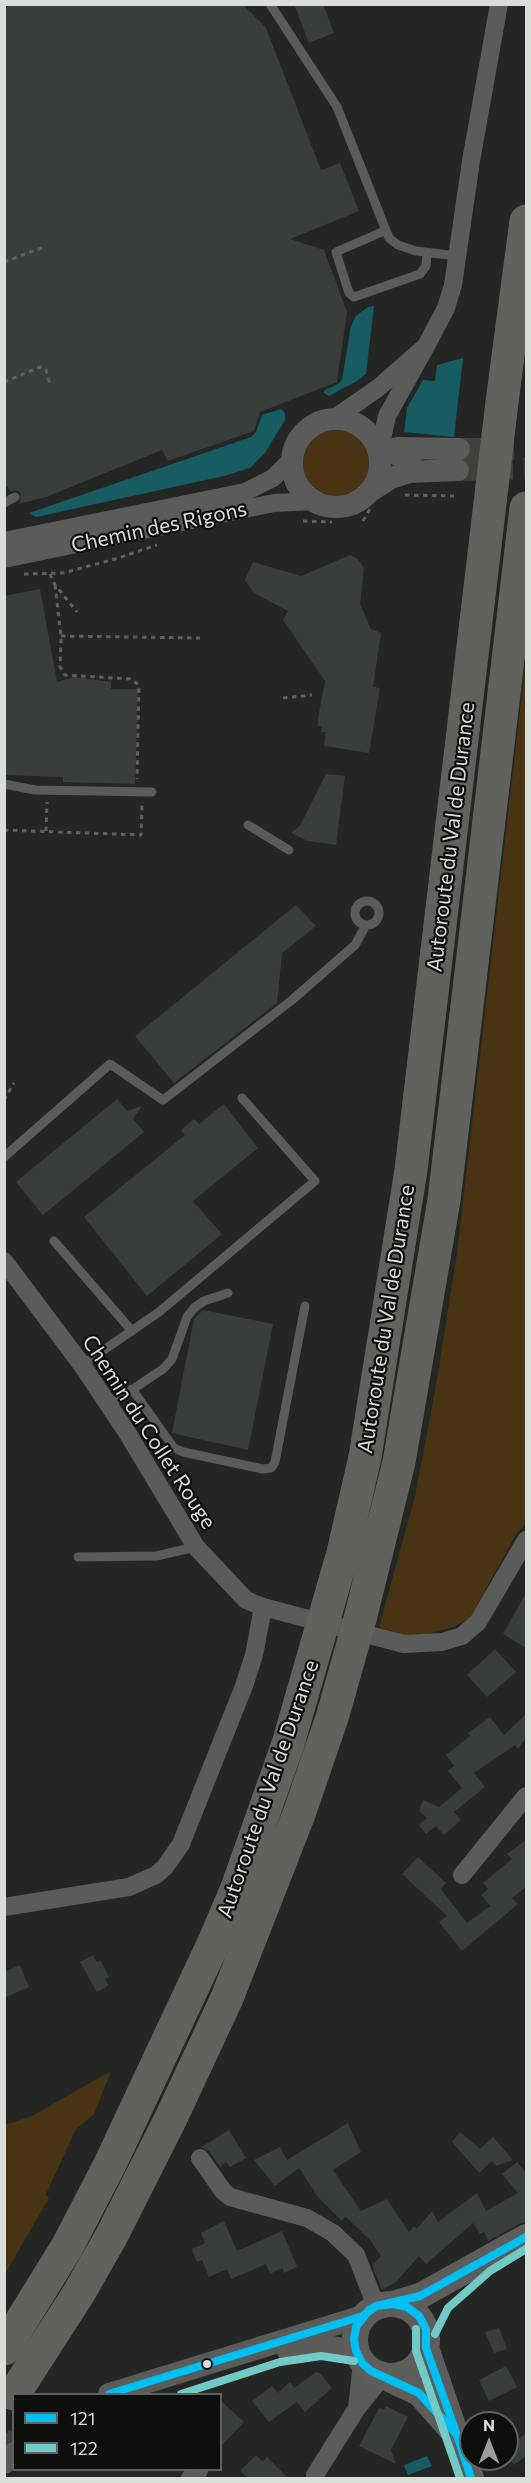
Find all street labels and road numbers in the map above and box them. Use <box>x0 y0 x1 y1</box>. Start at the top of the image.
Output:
street label: Chemin des Rigons <box>69 496 249 558</box>
street label: Autoroute du Val de Durance <box>422 701 480 973</box>
street label: Autoroute du Val de Durance <box>352 1183 420 1455</box>
street label: Chemin du Collet Rouge <box>77 1330 221 1534</box>
street label: Autoroute du Val de Durance <box>212 1657 324 1921</box>

